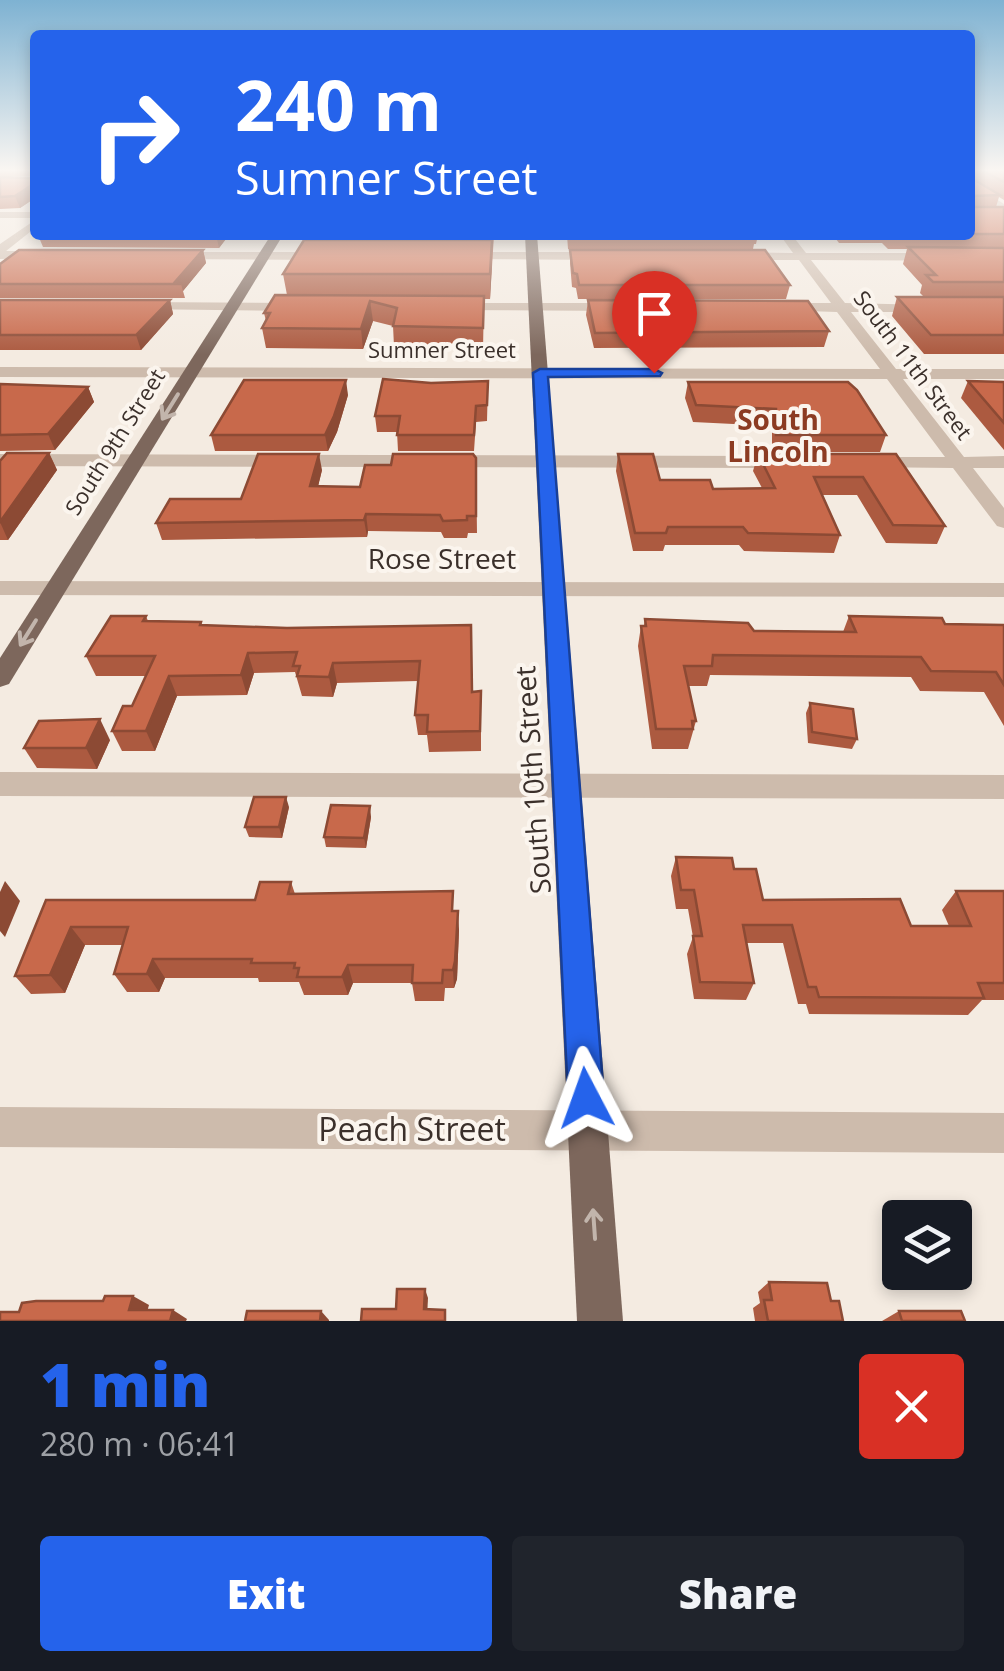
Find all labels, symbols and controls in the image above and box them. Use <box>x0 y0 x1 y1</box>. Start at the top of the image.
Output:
text: 240 m <box>235 56 442 152</box>
icon: right <box>70 70 200 200</box>
text: Sumner Street <box>235 147 538 208</box>
pin <box>612 271 697 374</box>
street label: South 11th Street <box>848 284 980 445</box>
icon: arrive <box>627 286 682 341</box>
street label: Sumner Street <box>368 334 516 364</box>
street label: South 9th Street <box>57 363 171 520</box>
one-way arrow <box>159 392 180 421</box>
district label: South Lincoln <box>727 400 829 470</box>
street label: Rose Street <box>368 539 516 577</box>
one-way arrow <box>18 618 38 647</box>
street label: South 10th Street <box>505 665 559 895</box>
position arrow <box>534 1046 638 1150</box>
street label: Peach Street <box>318 1107 506 1150</box>
map controls <box>882 1200 972 1290</box>
button: layers <box>882 1200 972 1290</box>
one-way arrow <box>584 1208 603 1240</box>
text: 1 min <box>40 1343 210 1425</box>
button: close <box>859 1354 964 1459</box>
text: 280 m · 06:41 <box>40 1422 239 1465</box>
button: Exit <box>40 1536 492 1651</box>
button: Share <box>512 1536 964 1651</box>

